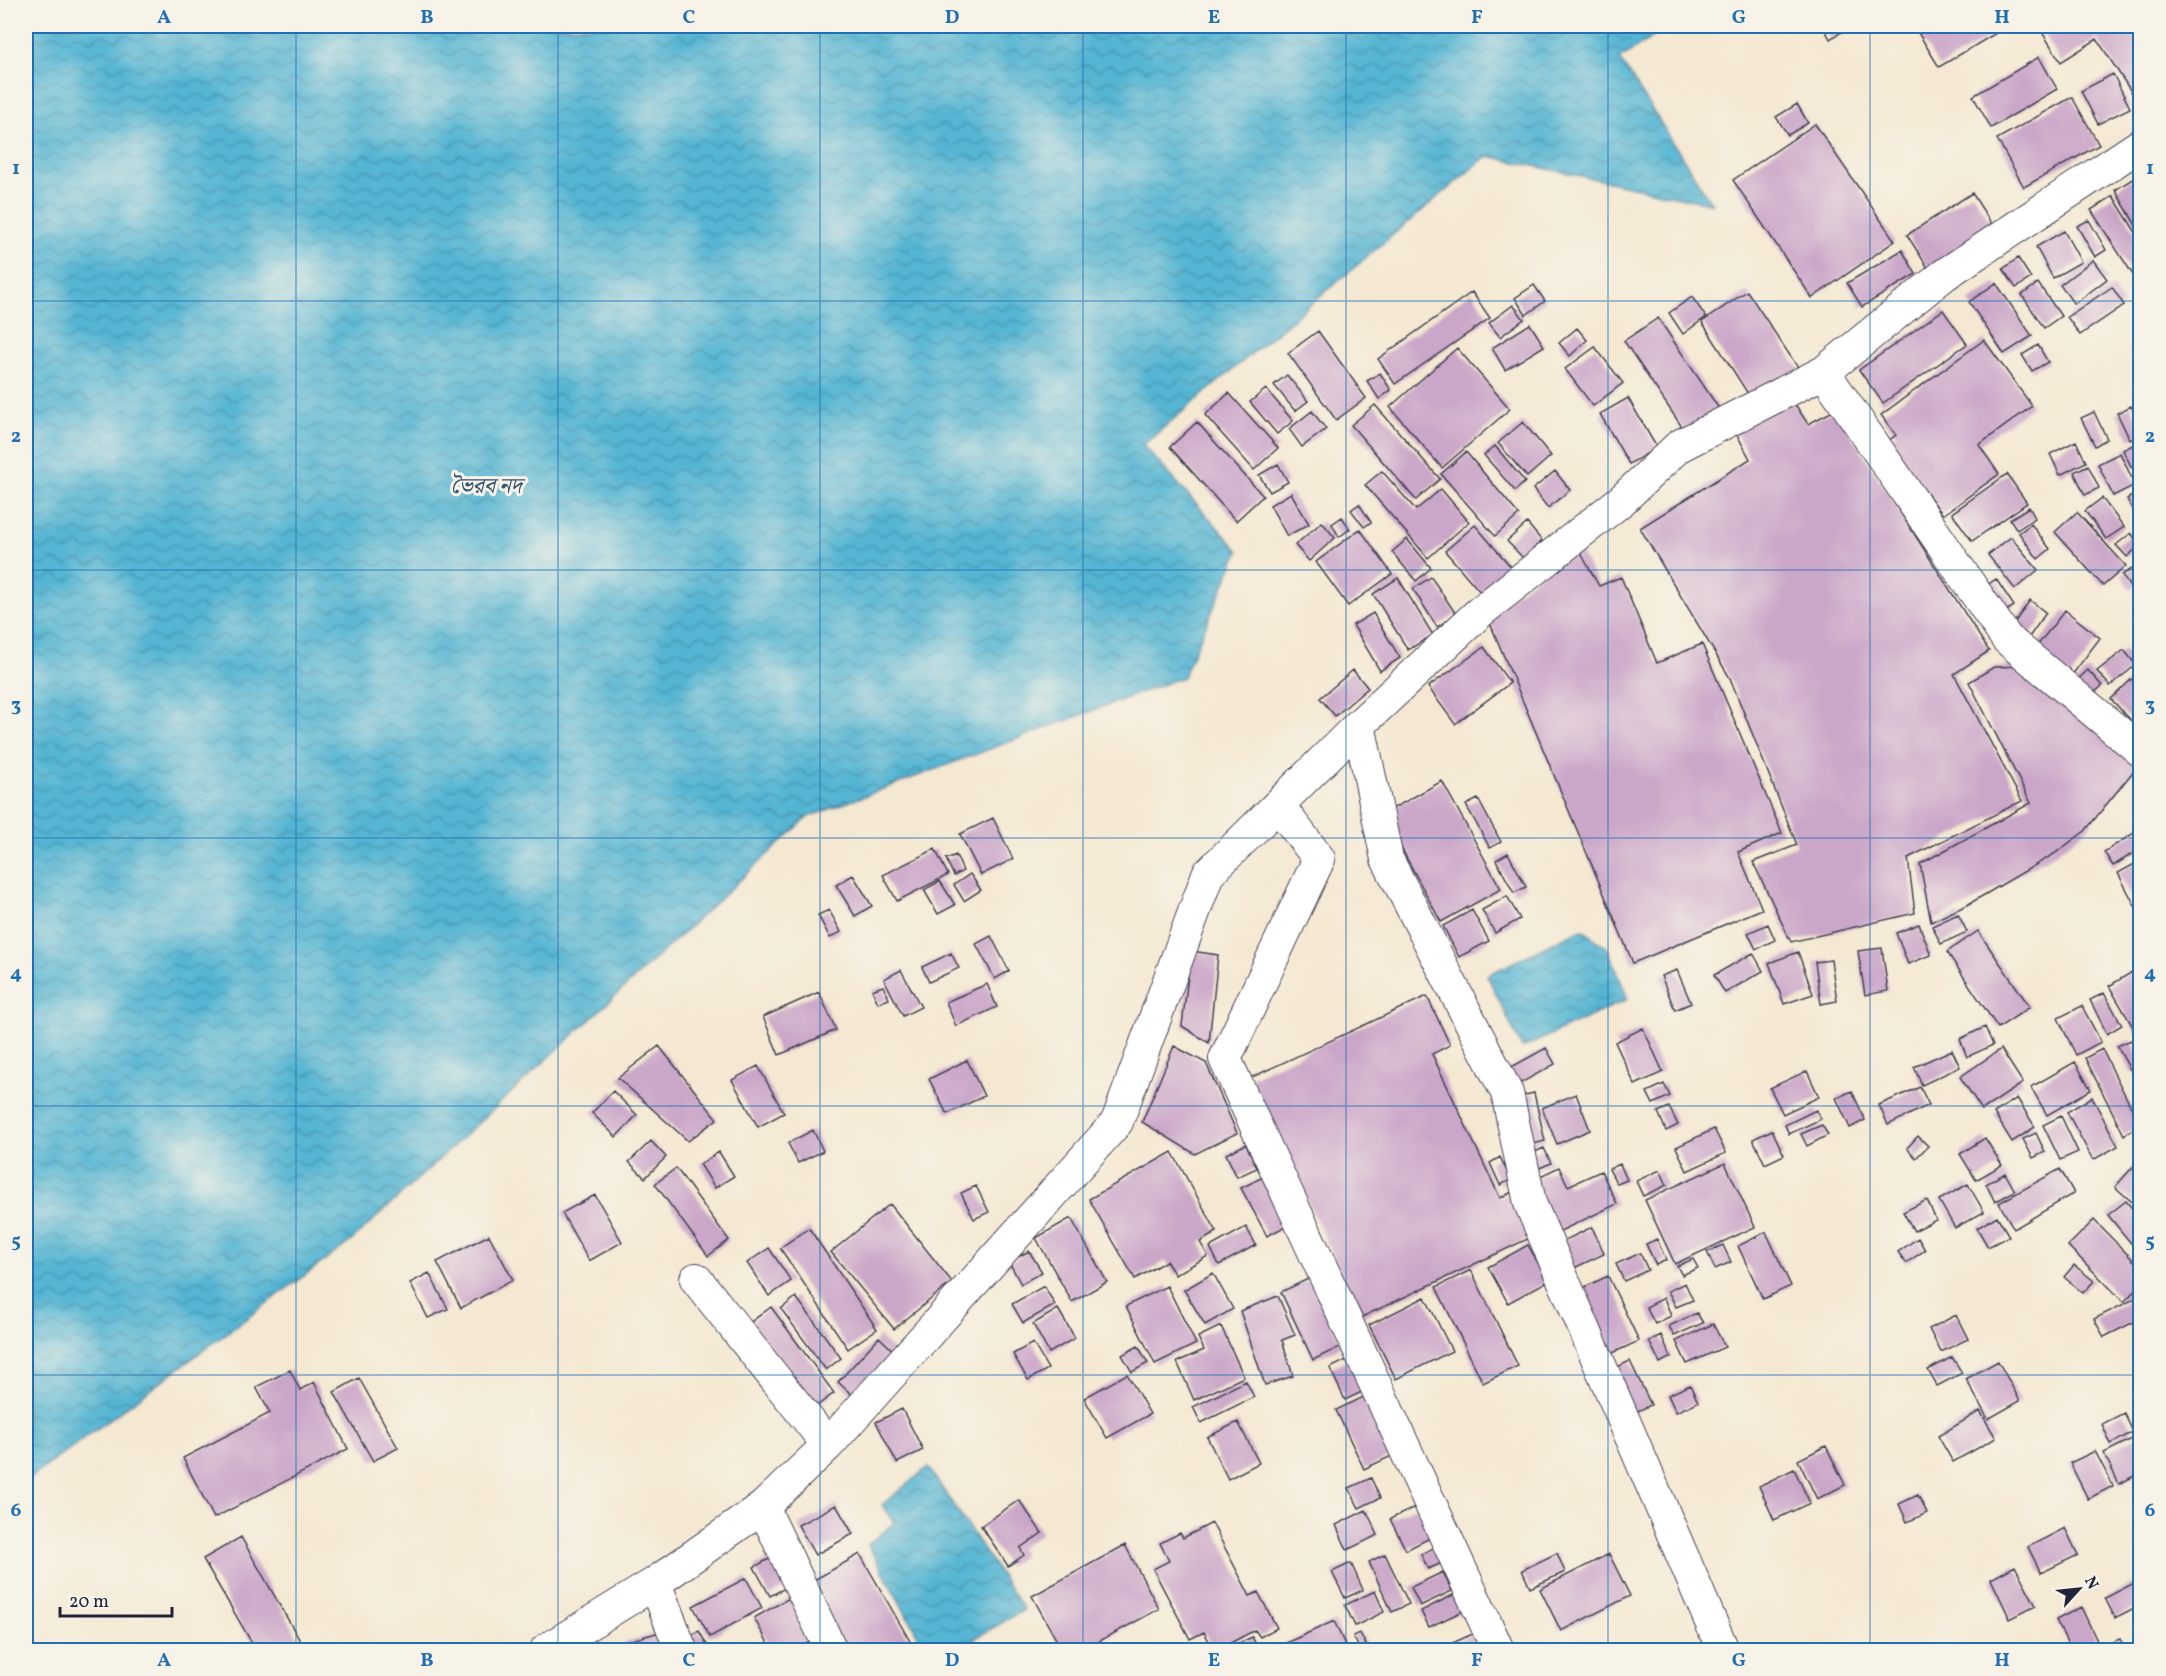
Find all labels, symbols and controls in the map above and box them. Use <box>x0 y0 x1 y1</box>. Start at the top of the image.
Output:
text: A <box>157 4 171 32</box>
text: B <box>420 4 434 32</box>
text: C <box>683 4 696 32</box>
text: D <box>945 4 959 32</box>
text: E <box>1208 4 1220 32</box>
text: F <box>1471 4 1483 32</box>
text: G <box>1732 4 1746 32</box>
text: H <box>1994 4 2010 32</box>
text: 1 <box>12 155 20 183</box>
text: 1 <box>2146 155 2154 183</box>
text: 2 <box>11 423 21 451</box>
text: 2 <box>2145 423 2155 451</box>
water label: ভৈরব নদ <box>450 472 527 503</box>
text: 3 <box>11 692 21 720</box>
text: 3 <box>2145 692 2155 720</box>
text: 4 <box>10 960 22 988</box>
text: 4 <box>2144 960 2156 988</box>
text: 5 <box>11 1228 21 1256</box>
text: 5 <box>2145 1228 2155 1256</box>
text: 6 <box>11 1497 22 1525</box>
text: 6 <box>2145 1497 2156 1525</box>
north arrow <box>2049 1559 2109 1619</box>
text: N <box>2078 1573 2103 1594</box>
scale bar <box>60 1580 172 1618</box>
text: 20 m <box>69 1590 109 1615</box>
text: A <box>157 1647 171 1675</box>
text: B <box>420 1647 434 1675</box>
text: C <box>683 1647 696 1675</box>
text: D <box>945 1647 959 1675</box>
text: E <box>1208 1647 1220 1675</box>
text: F <box>1471 1647 1483 1675</box>
text: G <box>1732 1647 1746 1675</box>
text: H <box>1994 1647 2010 1675</box>

